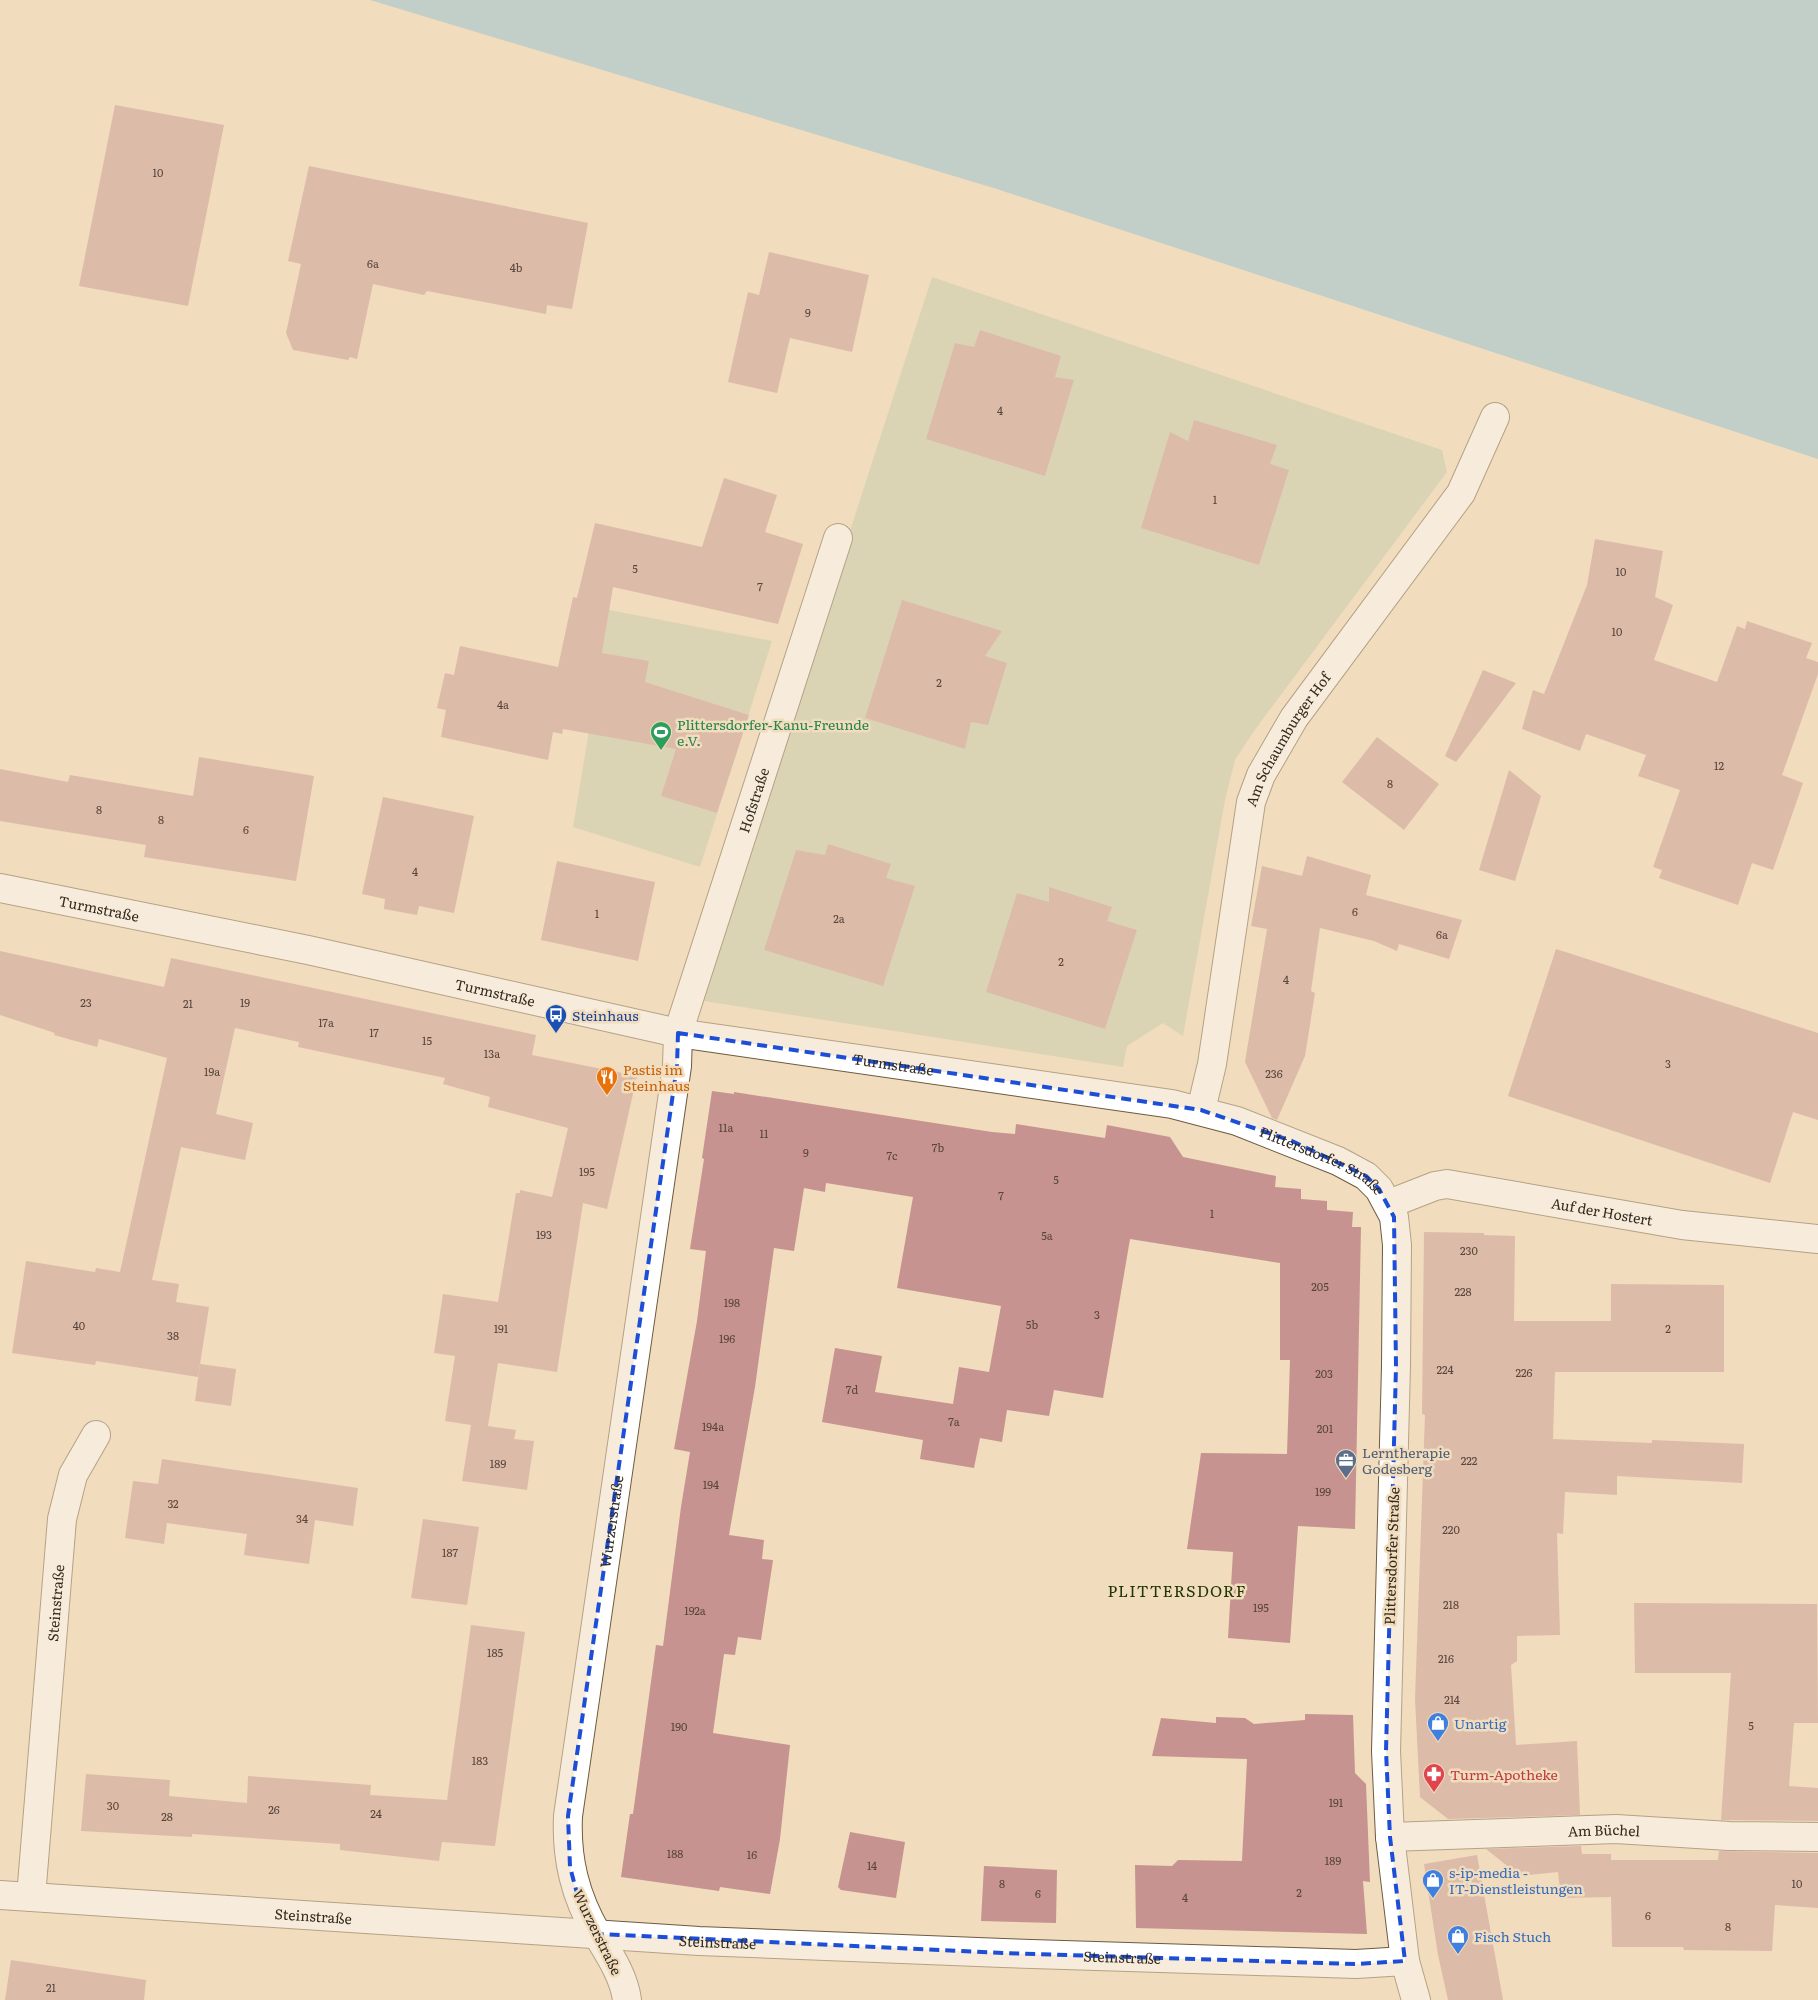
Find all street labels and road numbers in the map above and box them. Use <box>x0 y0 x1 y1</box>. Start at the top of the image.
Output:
street label: Am Schaumburger Hof <box>1240 667 1336 809</box>
street label: Hofstraße <box>733 765 773 835</box>
street label: Turmstraße <box>57 890 141 926</box>
street label: Turmstraße <box>453 973 537 1011</box>
street label: Turmstraße <box>852 1048 935 1080</box>
street label: Plittersdorfer Straße <box>1257 1121 1390 1198</box>
street label: Auf der Hostert <box>1550 1192 1655 1230</box>
street label: Wurzerstraße <box>594 1474 627 1569</box>
street label: Plittersdorfer Straße <box>1379 1487 1403 1625</box>
street label: Steinstraße <box>42 1564 68 1642</box>
street label: Am Büchel <box>1567 1819 1641 1841</box>
street label: Wurzerstraße <box>569 1886 627 1978</box>
street label: Steinstraße <box>274 1903 353 1928</box>
street label: Steinstraße <box>678 1930 757 1953</box>
street label: Steinstraße <box>1083 1946 1161 1968</box>

